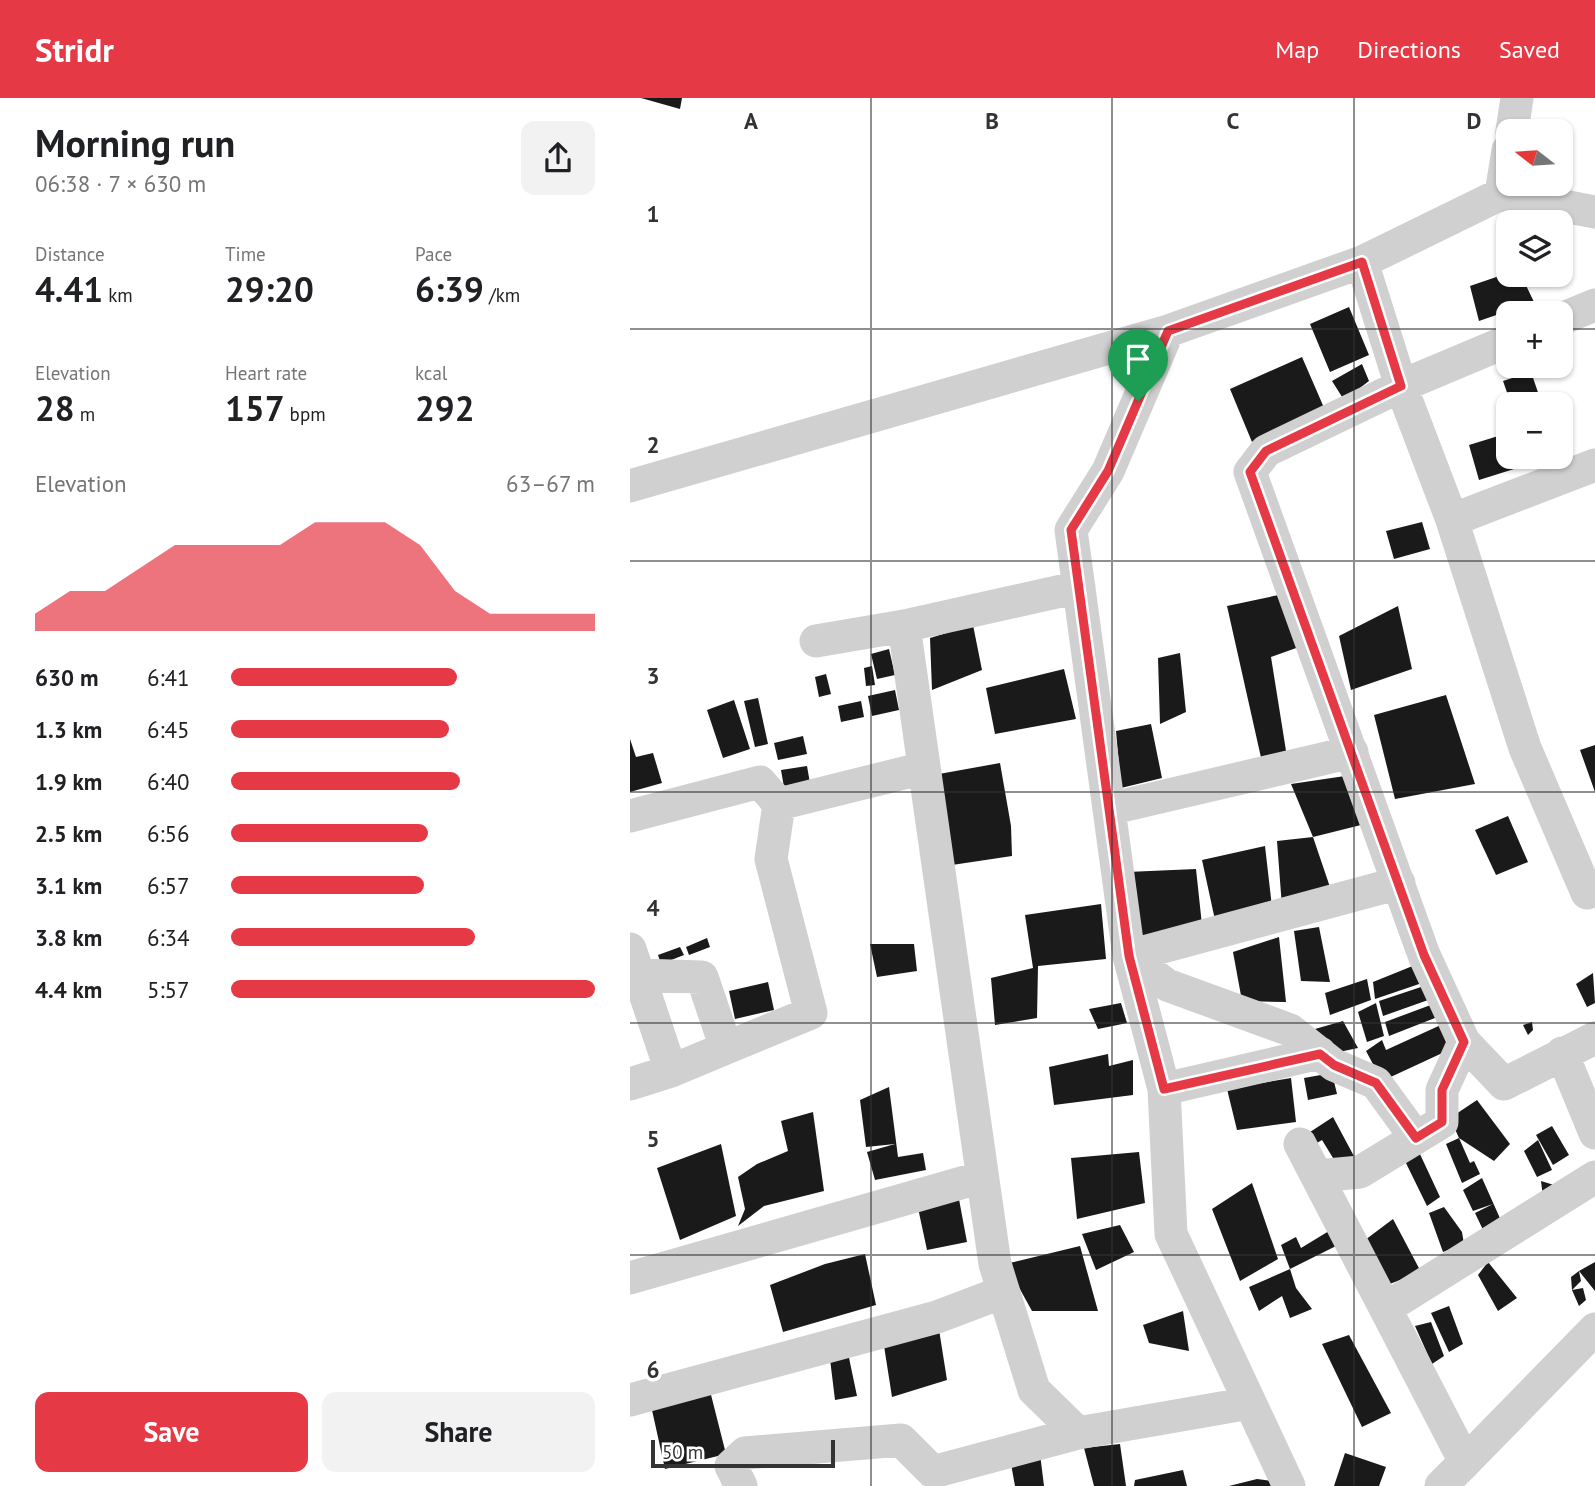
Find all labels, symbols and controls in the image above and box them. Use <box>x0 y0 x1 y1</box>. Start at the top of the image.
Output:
text: Stridr <box>35 28 114 71</box>
text: Map <box>1275 34 1319 65</box>
text: Directions <box>1357 34 1461 65</box>
text: Saved <box>1499 34 1560 65</box>
text: A <box>744 106 758 135</box>
text: B <box>985 106 999 135</box>
text: C <box>1227 106 1240 135</box>
text: D <box>1467 106 1481 135</box>
text: Morning run <box>35 118 235 167</box>
north arrow <box>1496 119 1573 196</box>
map controls <box>1496 119 1573 469</box>
button: share <box>521 121 595 195</box>
text: 06:38 · 7 × 630 m <box>35 169 206 198</box>
text: 1 <box>646 199 660 228</box>
button: layers <box>1496 210 1573 287</box>
text: Distance <box>35 242 105 266</box>
text: Time <box>225 242 266 266</box>
text: Pace <box>415 242 452 266</box>
text: 4.41 <box>35 266 103 312</box>
text: 29:20 <box>225 266 314 312</box>
text: 6:39 <box>415 266 484 312</box>
text: km <box>103 283 133 307</box>
text: /km <box>484 283 520 307</box>
button: + <box>1496 301 1573 378</box>
pin <box>1108 329 1168 401</box>
icon: arrive <box>1119 340 1157 378</box>
text: Elevation <box>35 361 111 385</box>
text: Heart rate <box>225 361 307 385</box>
text: kcal <box>415 361 447 385</box>
text: 28 <box>35 385 75 431</box>
text: 157 <box>225 385 285 431</box>
text: 292 <box>415 385 475 431</box>
button: − <box>1496 392 1573 469</box>
text: m <box>75 402 95 426</box>
text: bpm <box>285 402 326 426</box>
text: 2 <box>646 430 660 459</box>
text: Elevation <box>35 469 127 498</box>
text: 63–67 m <box>506 469 595 498</box>
text: 3 <box>646 661 660 690</box>
text: 630 m <box>35 663 98 692</box>
text: 6:41 <box>147 663 190 692</box>
text: 1.3 km <box>35 715 102 744</box>
text: 6:45 <box>147 715 190 744</box>
text: 1.9 km <box>35 767 102 796</box>
text: 6:40 <box>147 767 190 796</box>
text: 2.5 km <box>35 819 102 848</box>
text: 6:56 <box>147 819 190 848</box>
text: 3.1 km <box>35 871 102 900</box>
text: 6:57 <box>147 871 190 900</box>
text: 4 <box>646 893 660 922</box>
text: 3.8 km <box>35 923 102 952</box>
text: 6:34 <box>147 923 190 952</box>
text: 4.4 km <box>35 975 102 1004</box>
text: 5:57 <box>147 975 190 1004</box>
text: 5 <box>646 1124 660 1153</box>
text: 6 <box>646 1355 660 1384</box>
button: Save <box>35 1392 308 1472</box>
button: Share <box>322 1392 595 1472</box>
scale bar <box>651 1437 835 1469</box>
text: 50 m <box>662 1440 703 1464</box>

